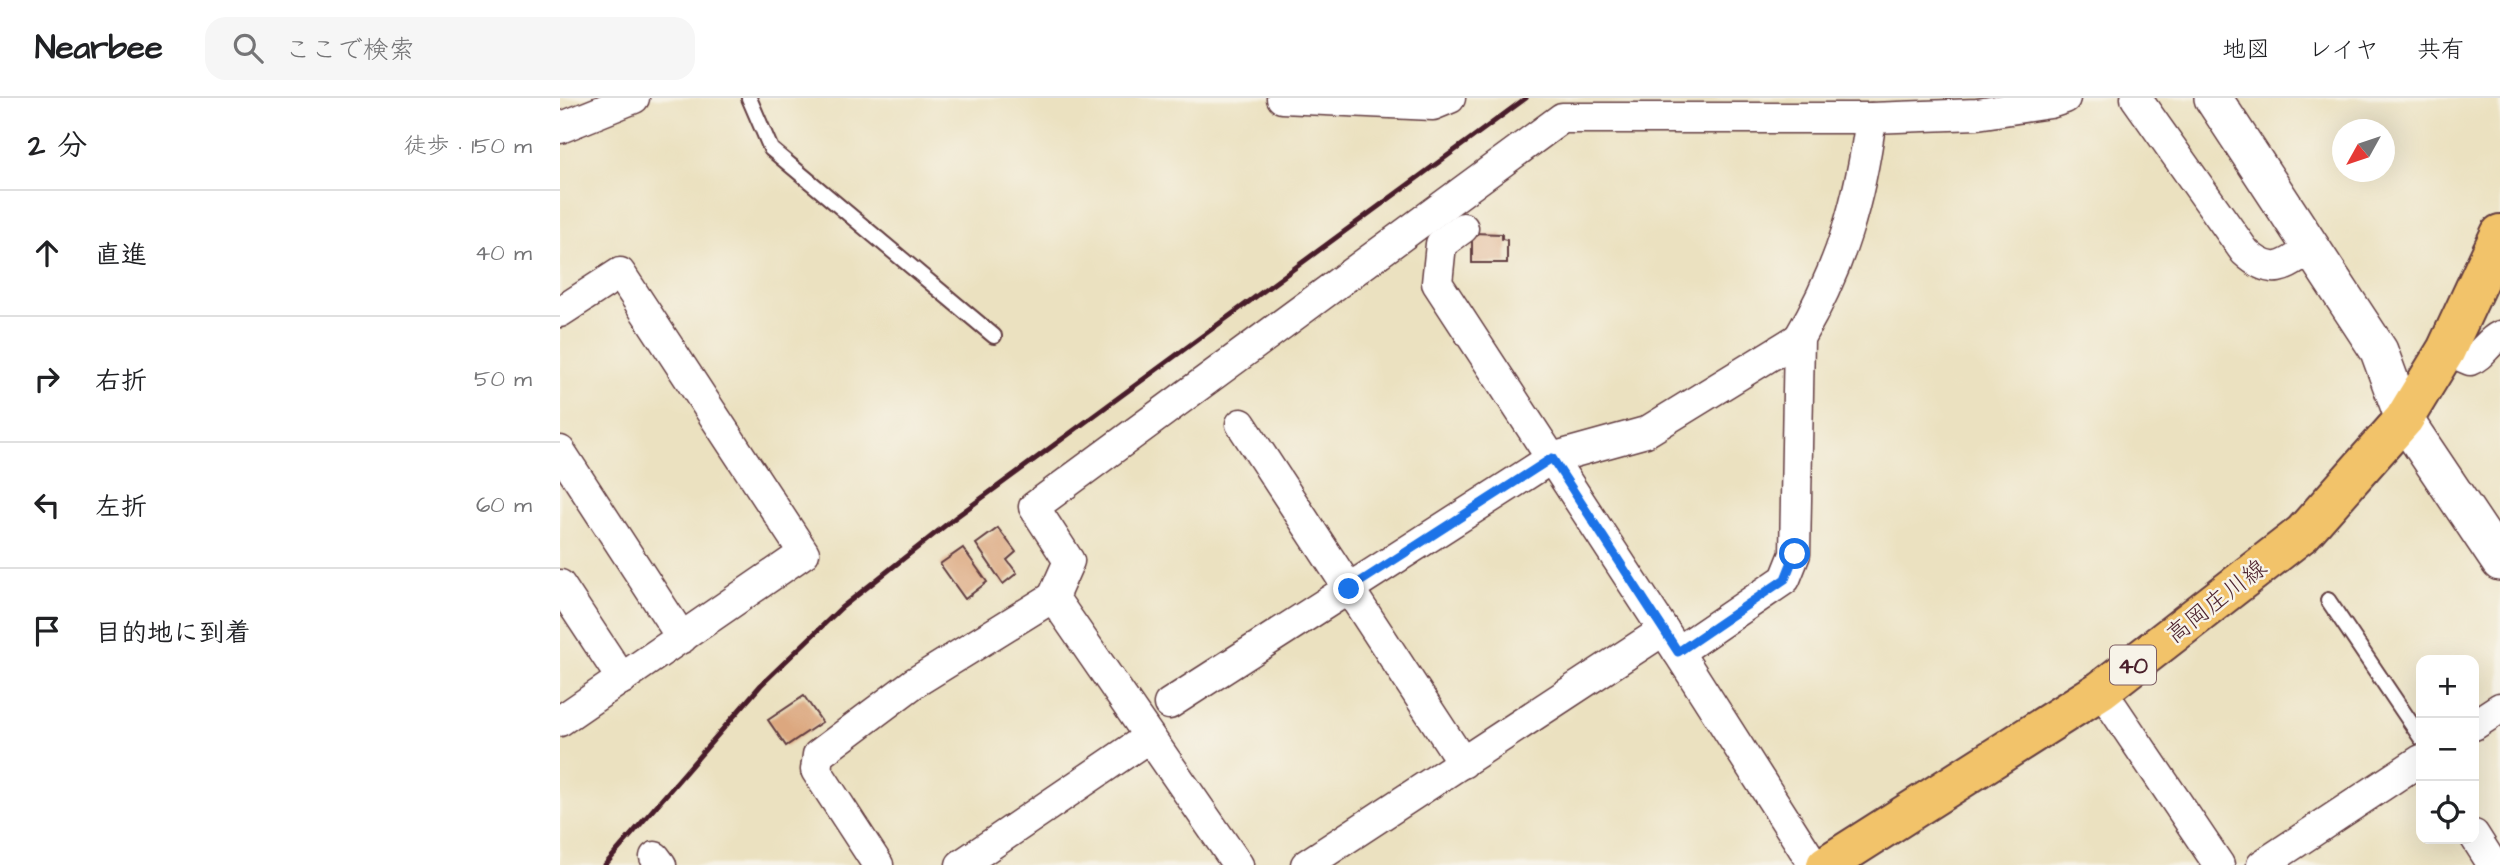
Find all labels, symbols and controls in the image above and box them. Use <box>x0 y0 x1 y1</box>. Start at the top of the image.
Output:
search box <box>205 17 695 80</box>
text: Nearbee <box>35 25 163 71</box>
icon: search <box>229 29 267 67</box>
text: ここで検索 <box>285 32 415 68</box>
text: 地図 <box>2222 33 2270 67</box>
text: レイヤ <box>2308 33 2379 67</box>
text: 共有 <box>2417 33 2465 67</box>
north arrow <box>2332 119 2395 182</box>
text: 2 分 <box>28 125 87 167</box>
text: 徒歩 · 150 m <box>404 130 532 162</box>
icon: ahead <box>28 234 66 272</box>
text: 直進 <box>95 237 147 273</box>
text: 40 m <box>475 237 532 269</box>
icon: right <box>28 360 66 398</box>
text: 右折 <box>95 363 147 399</box>
text: 50 m <box>474 363 532 395</box>
icon: left <box>28 486 66 524</box>
text: 左折 <box>95 489 147 525</box>
text: 60 m <box>476 489 532 521</box>
route start <box>1779 538 1810 569</box>
street label: 高岡庄川線 <box>2159 551 2274 652</box>
route end <box>1333 573 1364 604</box>
icon: arrive <box>28 612 66 650</box>
text: 目的地に到着 <box>95 615 251 651</box>
road number: 40 <box>2110 646 2156 684</box>
map controls <box>2416 655 2479 844</box>
button: + <box>2416 655 2479 718</box>
button: − <box>2416 718 2479 781</box>
button: locate <box>2416 781 2479 844</box>

